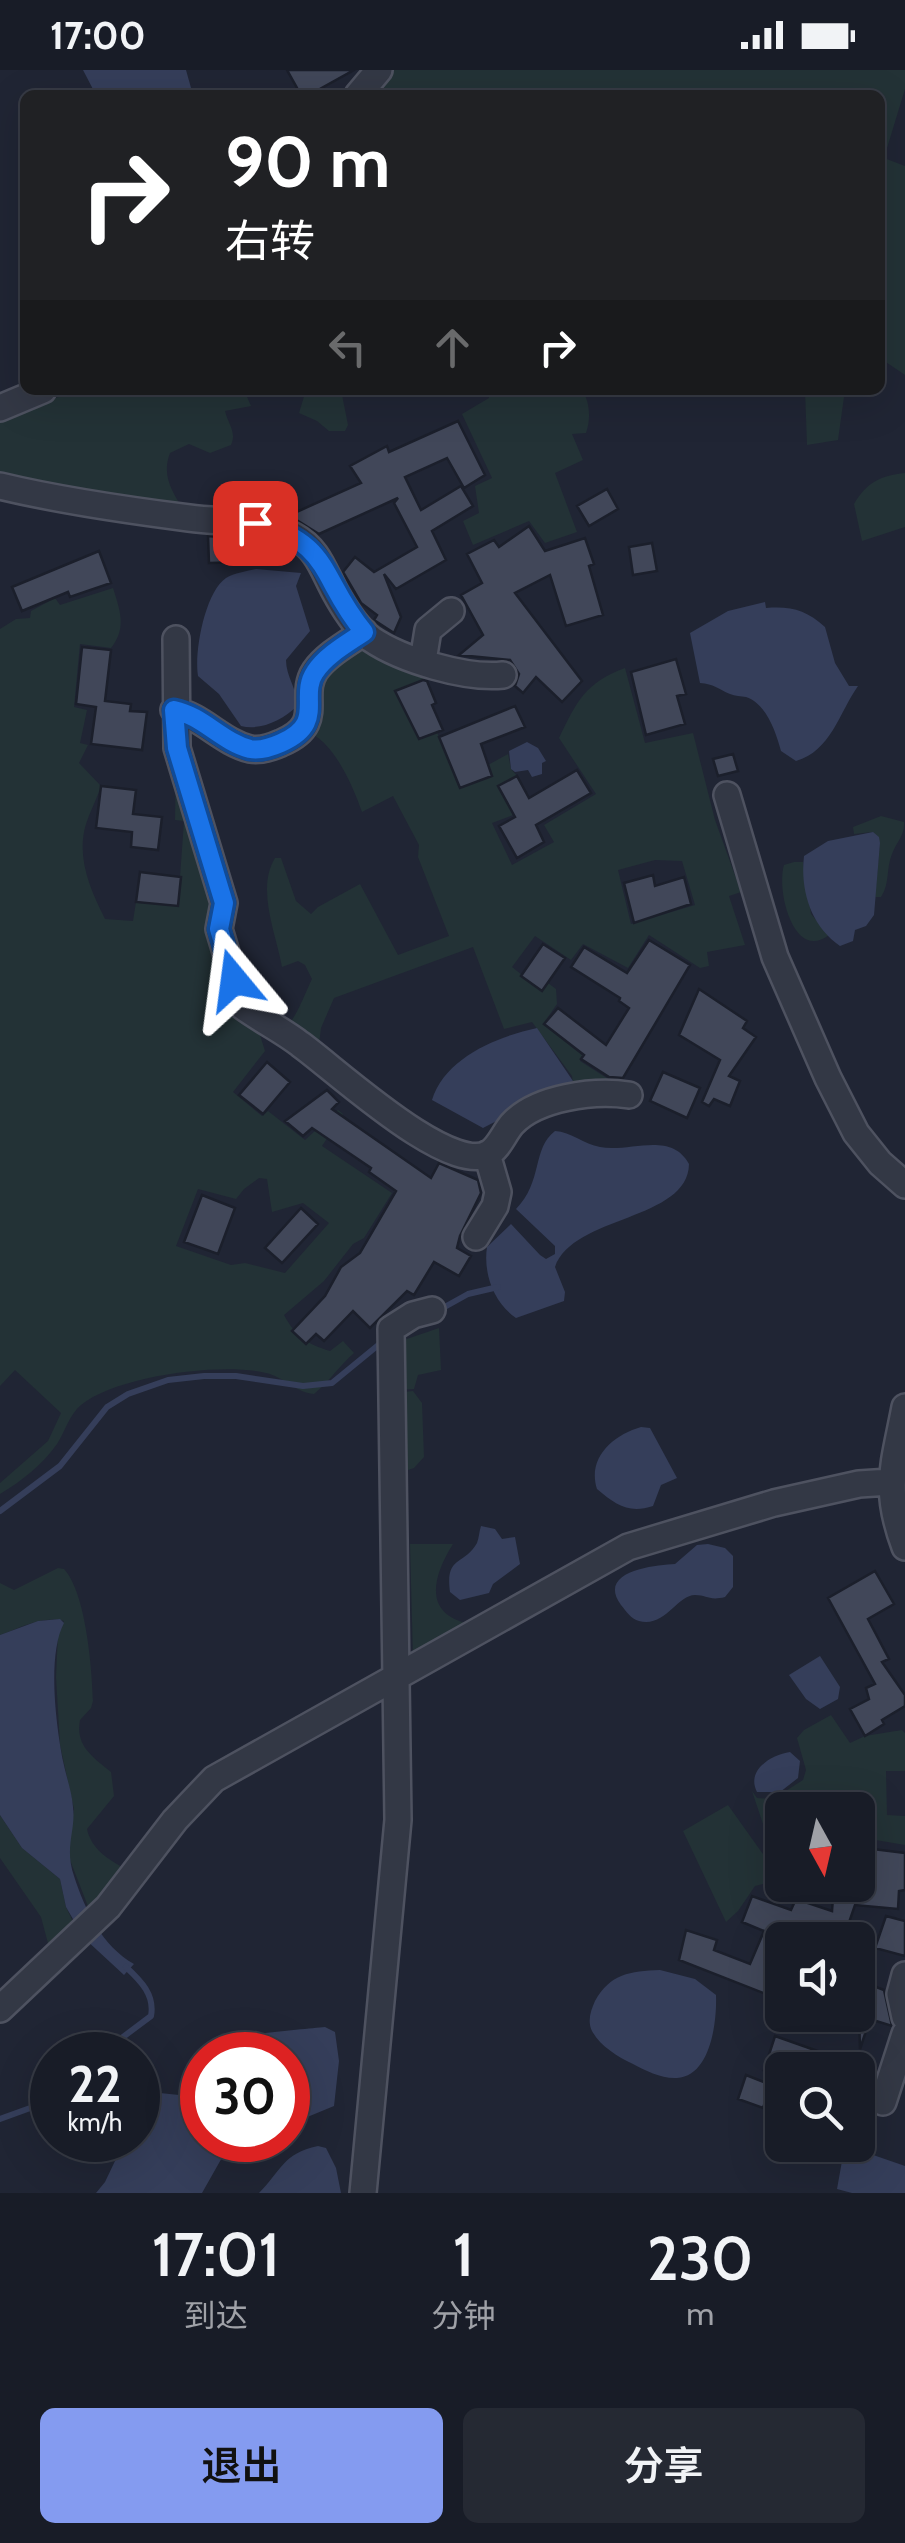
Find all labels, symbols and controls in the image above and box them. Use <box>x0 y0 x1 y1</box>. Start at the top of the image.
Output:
text: 17:00 <box>50 12 146 59</box>
text: 90 m <box>225 119 390 205</box>
icon: right <box>60 130 190 260</box>
text: 右转 <box>225 214 315 268</box>
icon: left <box>320 320 375 375</box>
icon: ahead <box>425 320 480 375</box>
icon: right <box>530 320 585 375</box>
pin <box>213 481 298 566</box>
icon: arrive <box>228 496 283 551</box>
position arrow <box>182 928 286 1032</box>
north arrow <box>765 1792 875 1902</box>
map controls <box>765 1792 875 2162</box>
button: sound <box>765 1922 875 2032</box>
speed limit sign: 30 <box>180 2032 310 2162</box>
button: search <box>765 2052 875 2162</box>
text: 22 <box>69 2054 121 2115</box>
text: km/h <box>68 2107 122 2137</box>
text: 17:01 <box>152 2218 280 2291</box>
text: 1 <box>453 2218 474 2291</box>
text: 230 <box>647 2222 753 2295</box>
text: m <box>686 2294 714 2333</box>
text: 到达 <box>184 2296 248 2335</box>
text: 分钟 <box>431 2296 495 2335</box>
button: 退出 <box>40 2408 443 2523</box>
button: 分享 <box>463 2408 865 2523</box>

